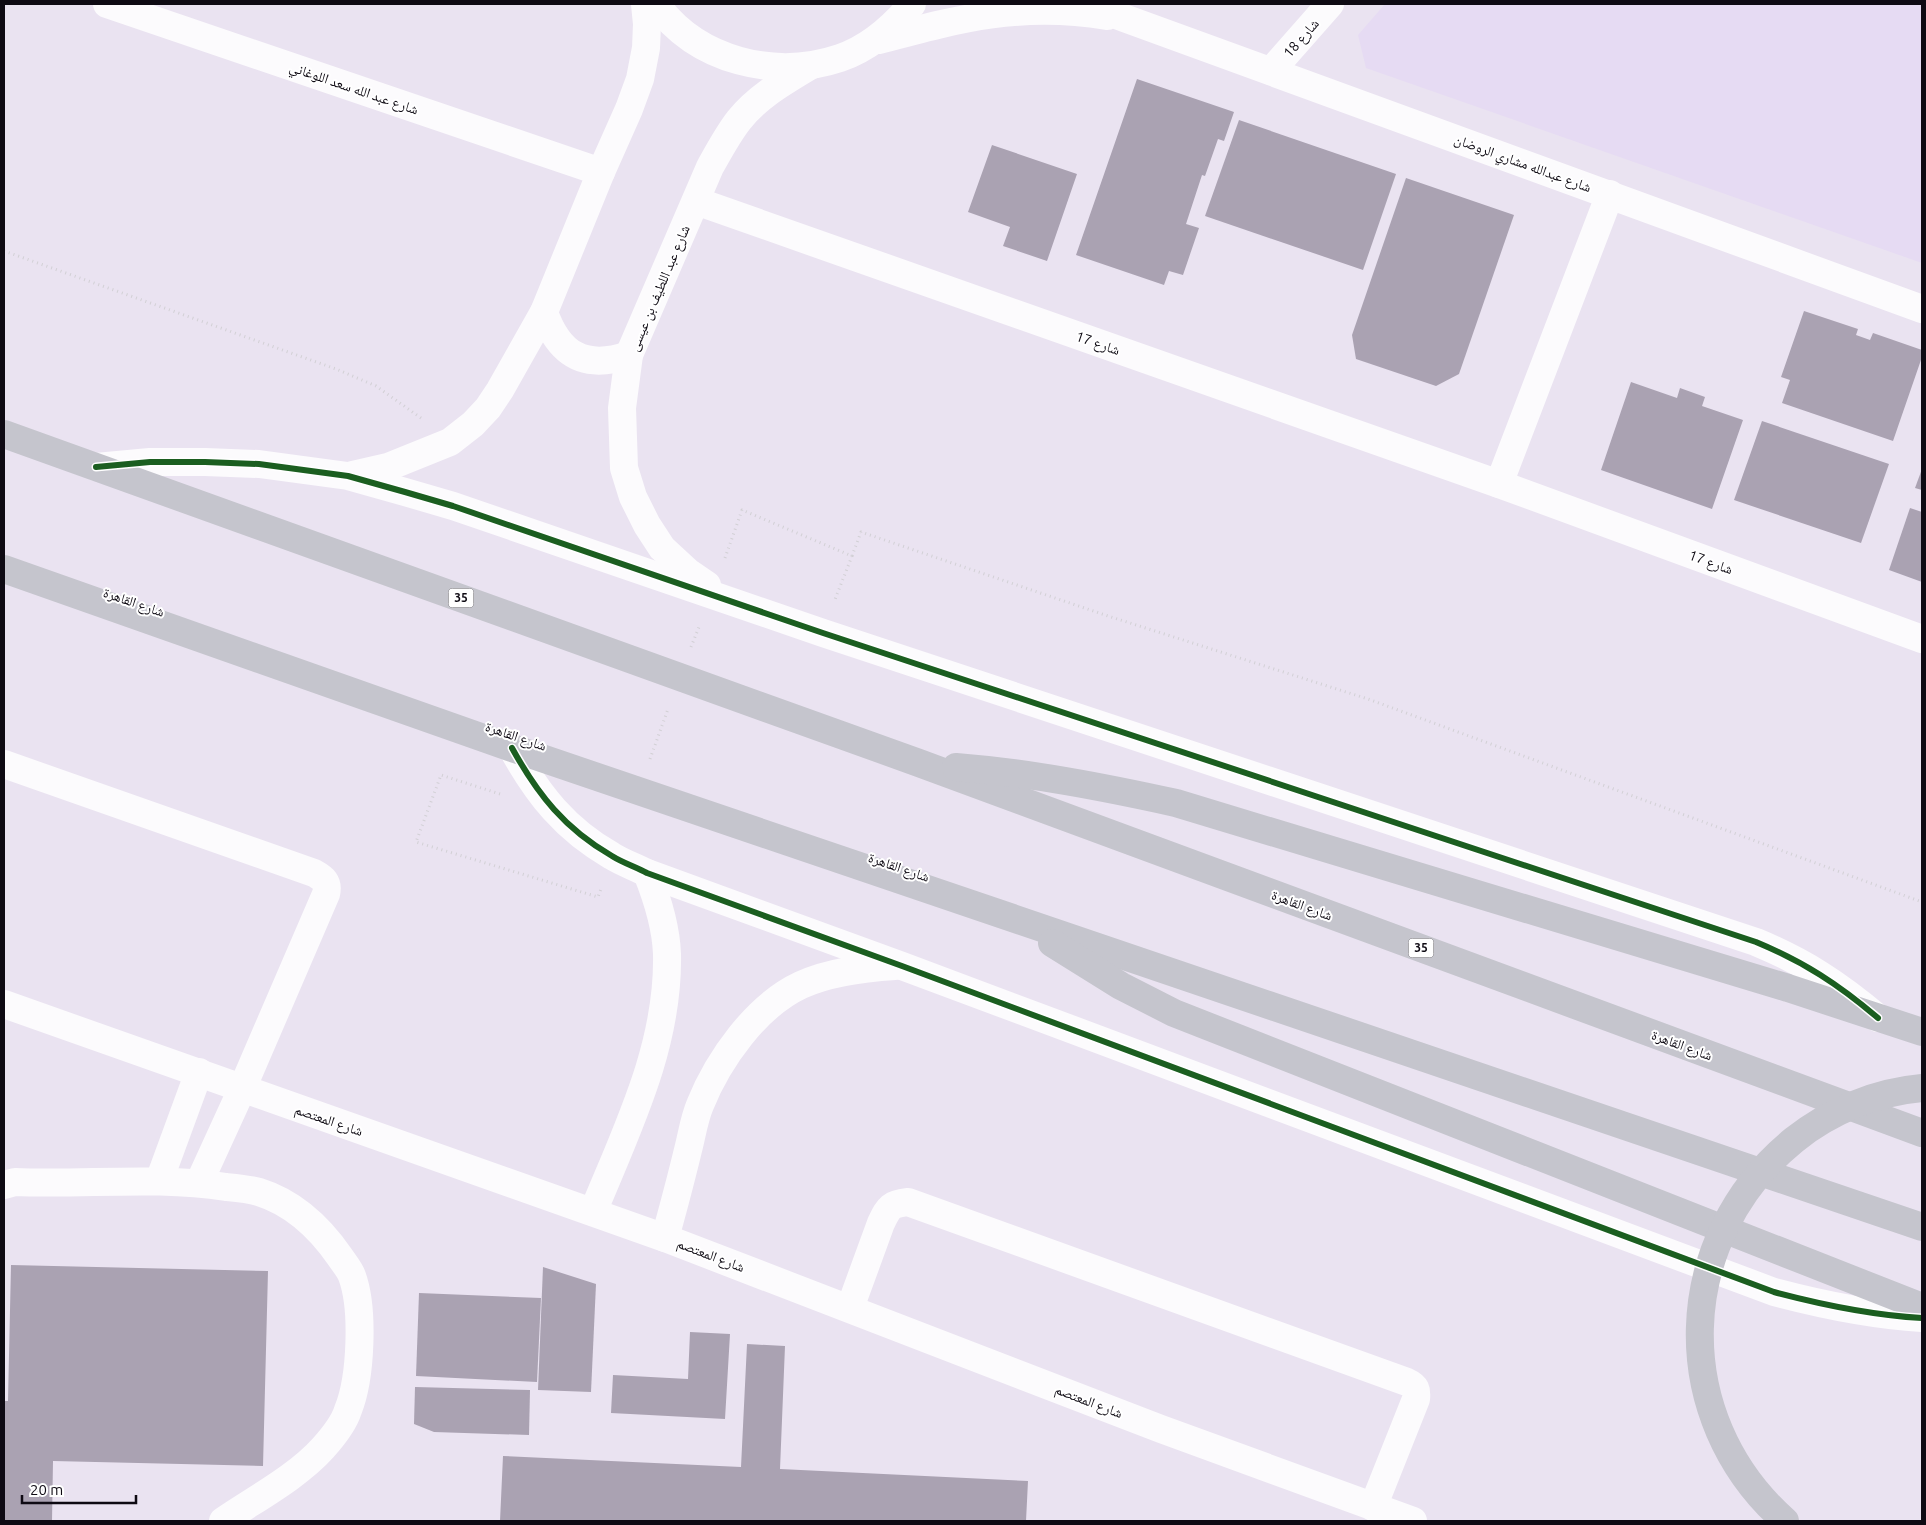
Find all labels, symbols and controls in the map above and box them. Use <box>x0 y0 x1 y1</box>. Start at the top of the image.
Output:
street label: شارع 18 <box>1280 16 1324 62</box>
street label: شارع عبد الله سعد اللوغاني <box>286 58 421 121</box>
street label: شارع عبدالله مشاري الروضان <box>1451 131 1594 199</box>
street label: شارع عبد اللطيف بن عيسى <box>625 223 695 354</box>
street label: شارع 17 <box>1073 328 1122 360</box>
street label: شارع 17 <box>1686 547 1735 579</box>
street label: شارع القاهرة <box>101 584 167 622</box>
road number: 35 <box>448 588 474 608</box>
street label: شارع القاهرة <box>483 718 549 756</box>
street label: شارع القاهرة <box>866 849 932 887</box>
street label: شارع القاهرة <box>1269 887 1335 925</box>
road number: 35 <box>1408 938 1434 958</box>
street label: شارع القاهرة <box>1649 1027 1715 1065</box>
street label: شارع المعتصم <box>292 1101 365 1141</box>
street label: شارع المعتصم <box>674 1235 747 1277</box>
street label: شارع المعتصم <box>1052 1381 1125 1423</box>
scale bar <box>22 1472 136 1504</box>
text: 20 m <box>30 1481 63 1498</box>

